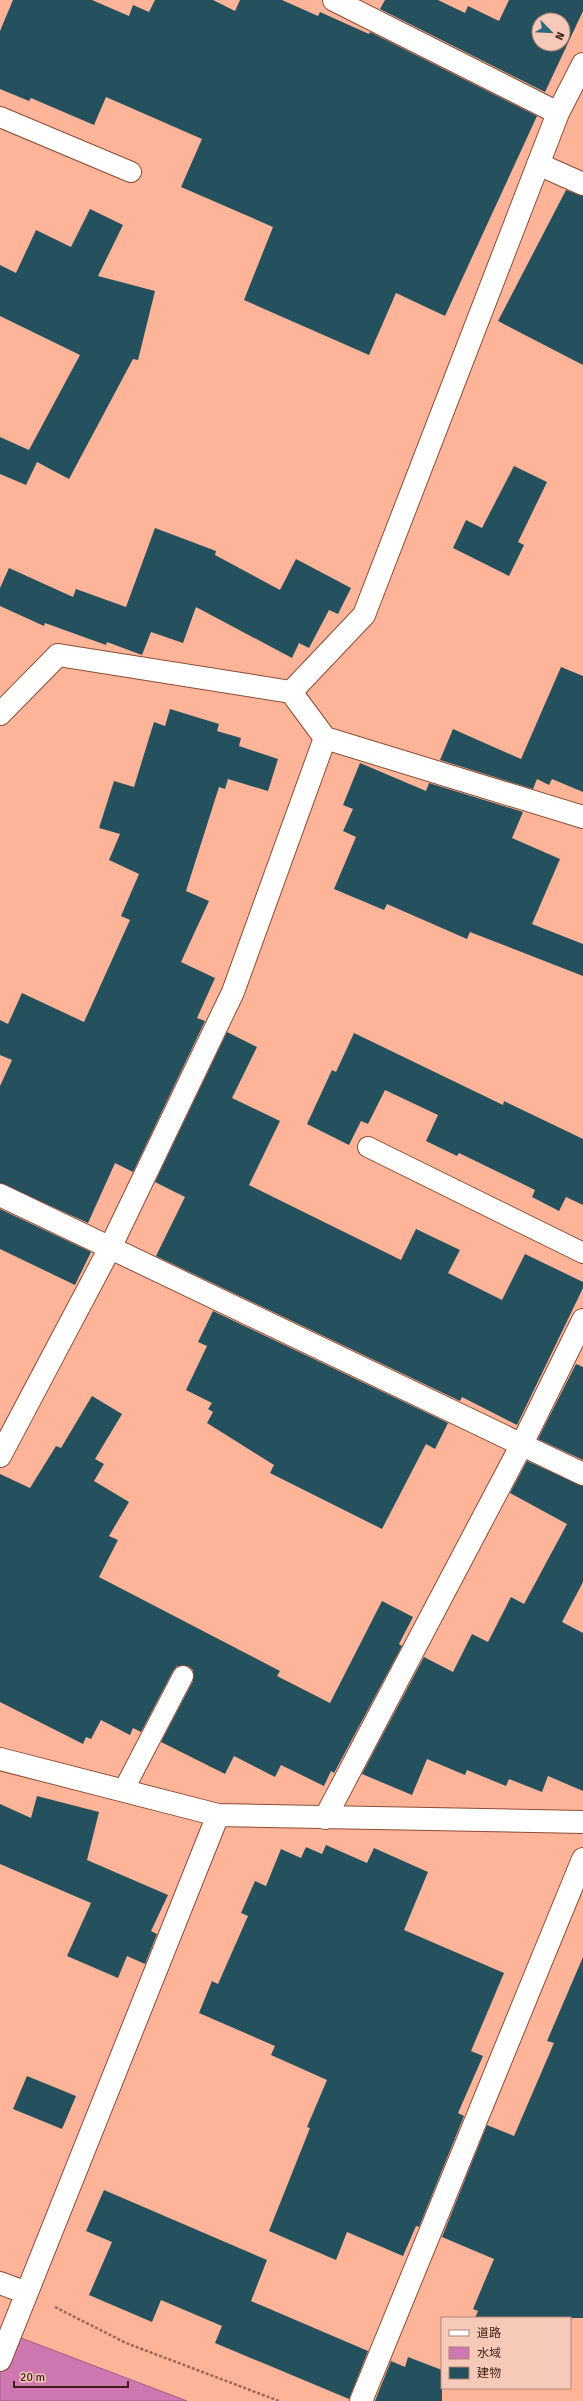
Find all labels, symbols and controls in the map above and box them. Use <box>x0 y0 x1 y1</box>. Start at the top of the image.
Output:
north arrow <box>531 12 571 52</box>
text: N <box>552 30 567 42</box>
legend <box>441 2317 571 2389</box>
text: 道路 <box>477 2326 501 2341</box>
text: 水域 <box>477 2346 501 2361</box>
scale bar <box>14 2363 128 2389</box>
text: 建物 <box>477 2366 501 2381</box>
text: 20 m <box>20 2370 45 2385</box>

